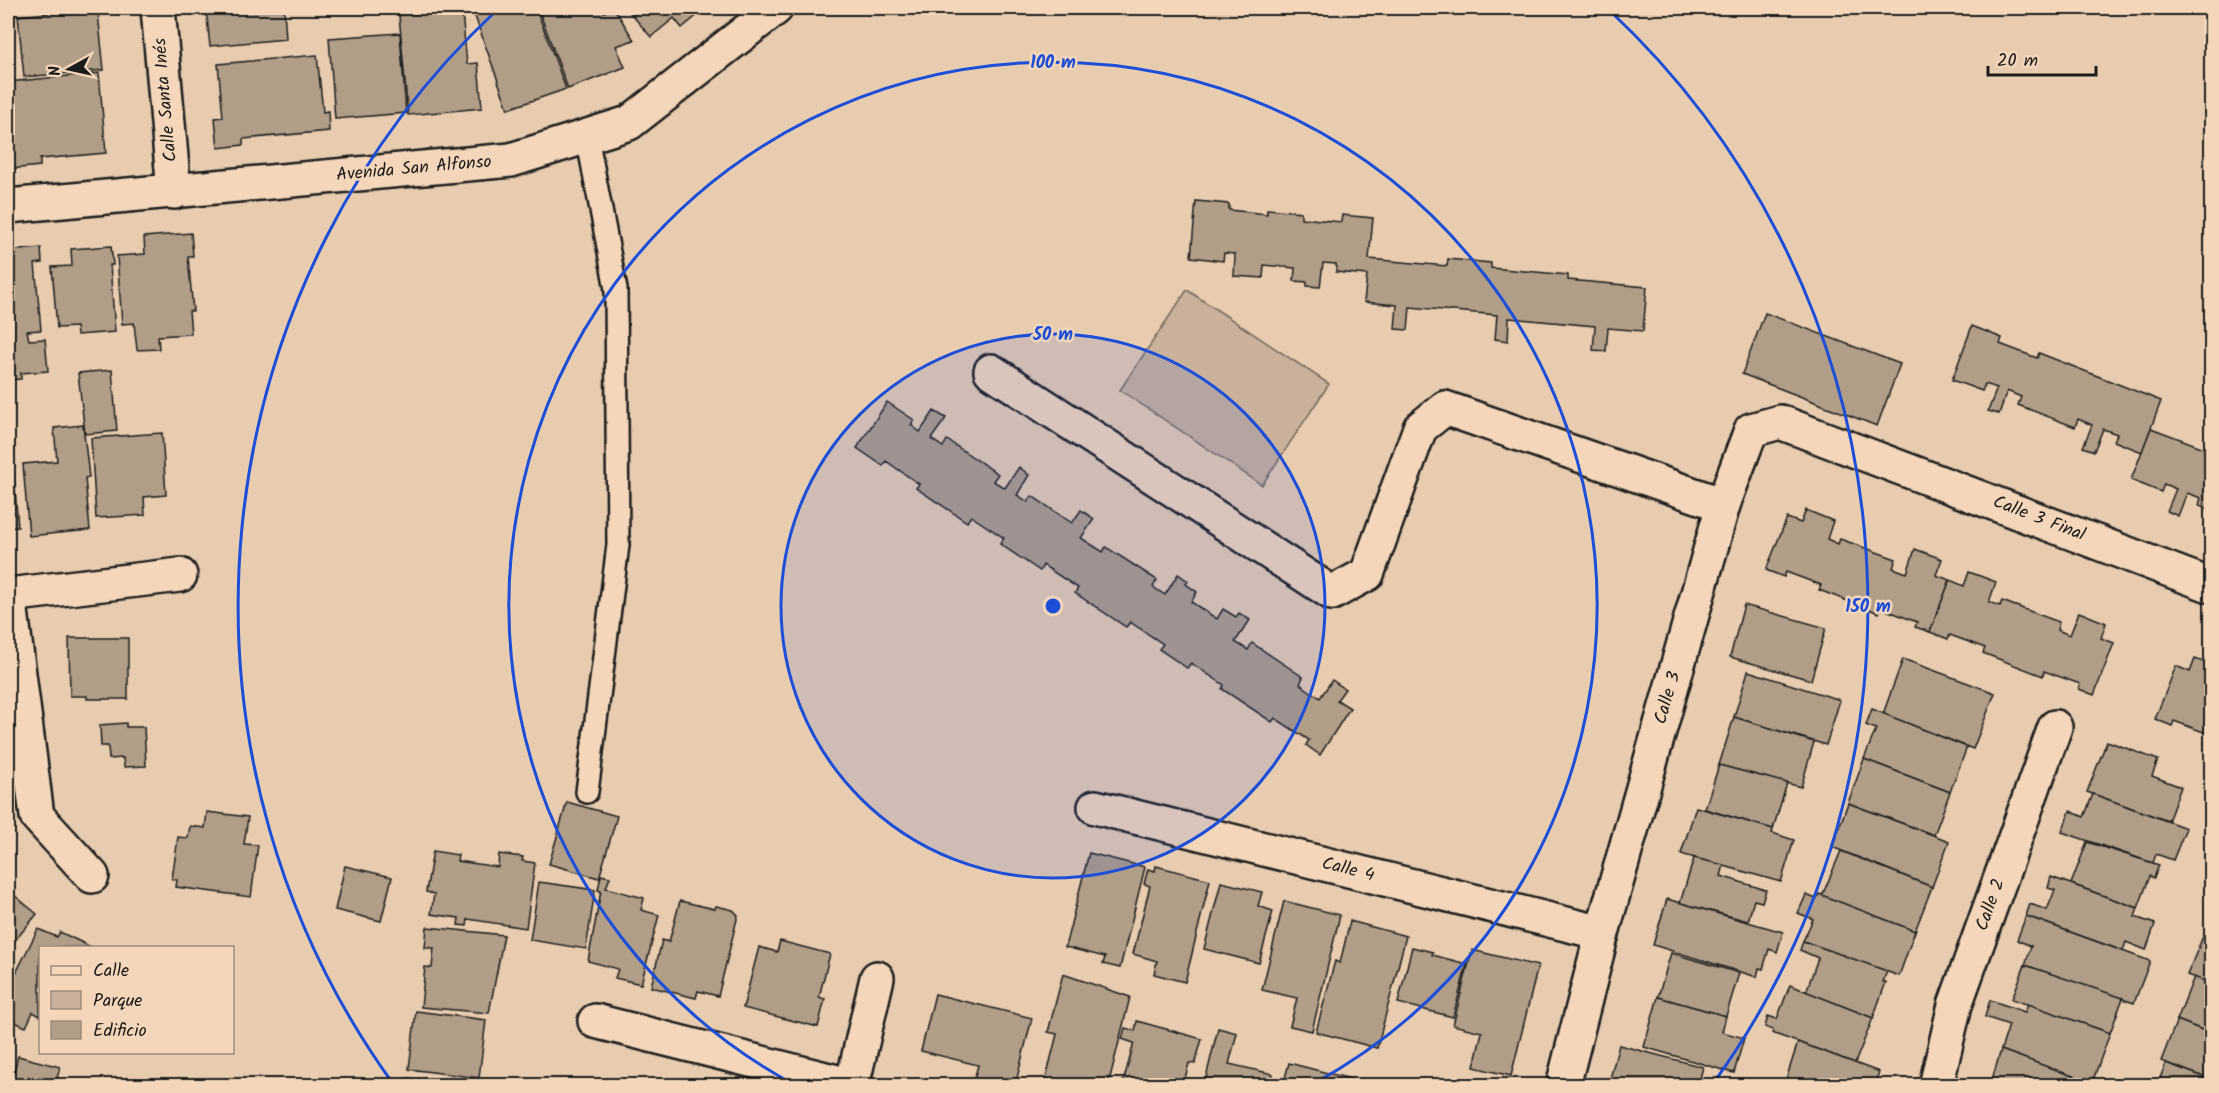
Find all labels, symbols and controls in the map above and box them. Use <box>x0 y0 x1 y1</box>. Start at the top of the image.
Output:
street label: Calle Santa Inés <box>146 36 186 163</box>
north arrow <box>39 39 99 99</box>
scale bar <box>1988 39 2096 77</box>
text: 20 m <box>1997 47 2038 76</box>
text: 100 m <box>1030 49 1076 78</box>
text: N <box>43 64 69 78</box>
street label: Avenida San Alfonso <box>335 148 493 190</box>
text: 50 m <box>1032 321 1073 350</box>
street label: Calle 3 Final <box>1989 488 2090 550</box>
text: 150 m <box>1845 593 1891 622</box>
centre of rings <box>1043 596 1063 616</box>
street label: Calle 3 <box>1647 668 1689 728</box>
street label: Calle 4 <box>1319 849 1377 891</box>
street label: Calle 2 <box>1968 875 2014 935</box>
legend <box>39 946 234 1054</box>
text: Calle <box>93 957 129 986</box>
text: Parque <box>93 987 142 1016</box>
text: Edificio <box>93 1017 147 1046</box>

